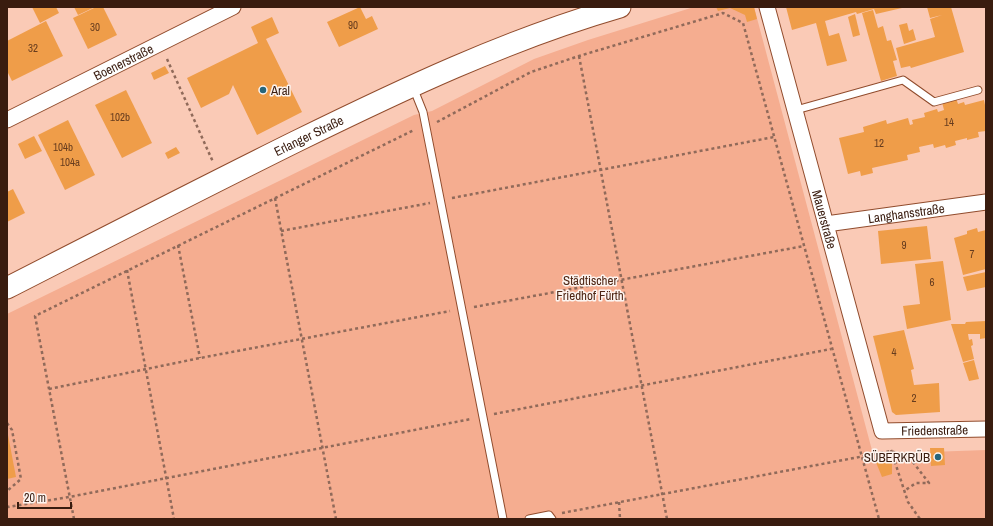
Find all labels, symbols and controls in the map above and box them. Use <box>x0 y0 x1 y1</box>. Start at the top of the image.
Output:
house number: 90 <box>348 18 358 32</box>
house number: 30 <box>90 20 100 34</box>
street label: Boenerstraße <box>91 40 156 84</box>
house number: 32 <box>28 41 38 55</box>
place label: Aral <box>270 82 290 99</box>
marker: Aral <box>258 85 268 95</box>
house number: 102b <box>110 110 130 124</box>
street label: Erlanger Straße <box>271 112 346 160</box>
house number: 14 <box>944 115 954 129</box>
house number: 12 <box>874 136 884 150</box>
house number: 104b <box>53 140 73 154</box>
house number: 104a <box>60 155 80 169</box>
street label: Mauerstraße <box>808 188 840 251</box>
street label: Langhansstraße <box>867 200 946 227</box>
house number: 9 <box>901 238 907 252</box>
house number: 7 <box>969 247 975 261</box>
park label: Städtischer Friedhof Fürth <box>556 272 624 304</box>
house number: 6 <box>929 275 935 289</box>
house number: 4 <box>891 345 897 359</box>
house number: 2 <box>911 391 917 405</box>
street label: Friedenstraße <box>901 421 968 440</box>
place label: SÜBERKRÜB <box>864 449 930 466</box>
marker: SÜBERKRÜB <box>933 452 943 462</box>
scale bar <box>18 484 71 510</box>
text: 20 m <box>24 490 46 506</box>

